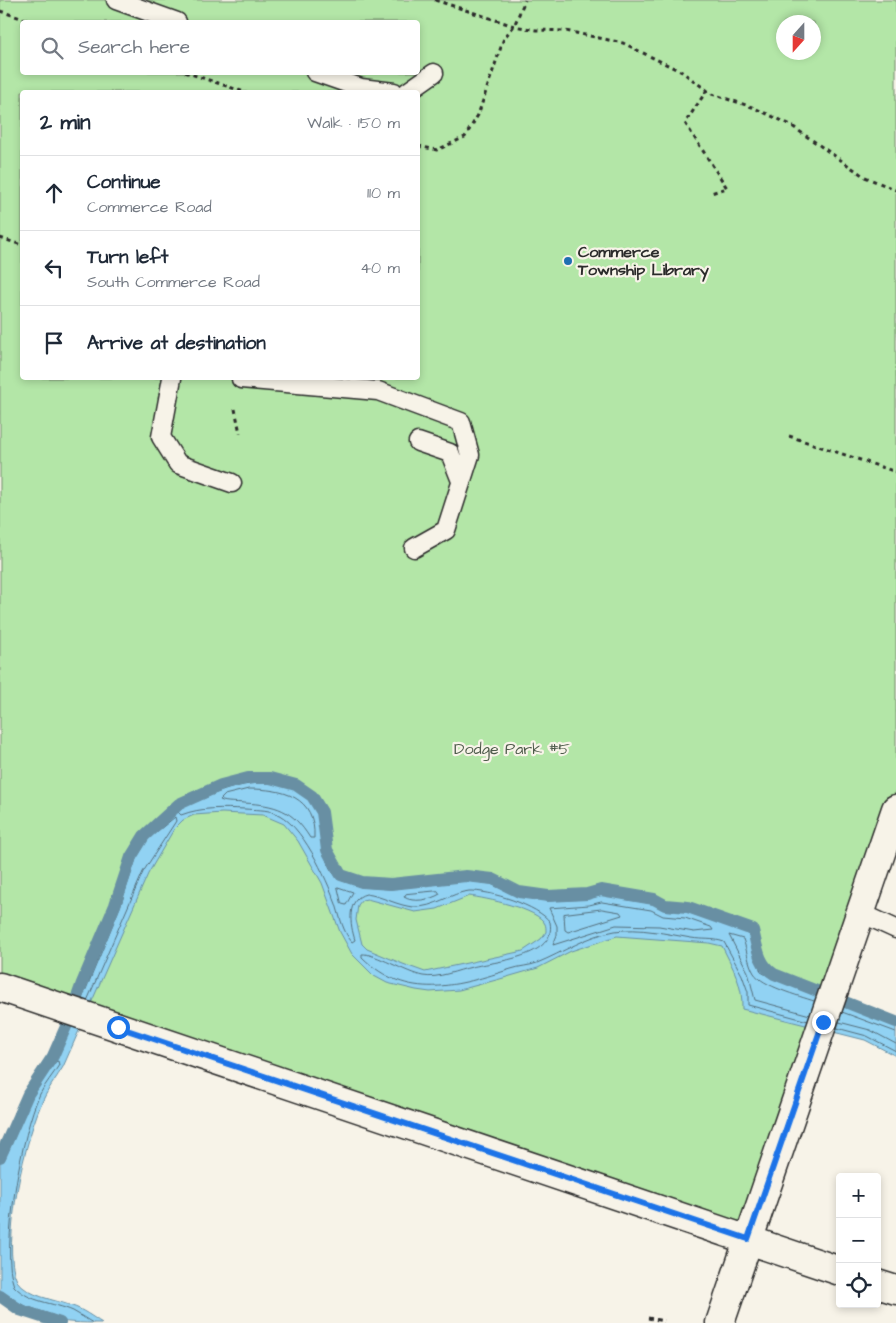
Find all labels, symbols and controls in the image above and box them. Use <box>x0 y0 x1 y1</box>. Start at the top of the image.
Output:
north arrow <box>776 15 821 60</box>
search box <box>20 20 420 75</box>
icon: search <box>38 34 66 62</box>
text: Search here <box>78 34 190 61</box>
text: 2 min <box>40 108 90 137</box>
text: Walk · 150 m <box>307 112 400 134</box>
text: Continue <box>87 169 161 196</box>
icon: ahead <box>40 179 68 207</box>
text: 110 m <box>367 182 400 204</box>
text: Commerce Road <box>87 196 212 218</box>
place label: Commerce Township Library <box>577 241 709 282</box>
text: Turn left <box>87 244 168 271</box>
icon: left <box>40 254 68 282</box>
marker: Commerce Township Library <box>562 255 574 267</box>
text: 40 m <box>360 257 400 279</box>
text: South Commerce Road <box>87 271 260 293</box>
icon: arrive <box>40 329 68 357</box>
text: Arrive at destination <box>87 330 266 357</box>
park label: Dodge Park #5 <box>454 738 571 761</box>
route end <box>812 1011 835 1034</box>
route start <box>107 1016 130 1039</box>
map controls <box>836 1173 881 1308</box>
button: + <box>836 1173 881 1218</box>
button: − <box>836 1218 881 1263</box>
button: locate <box>836 1263 881 1308</box>

